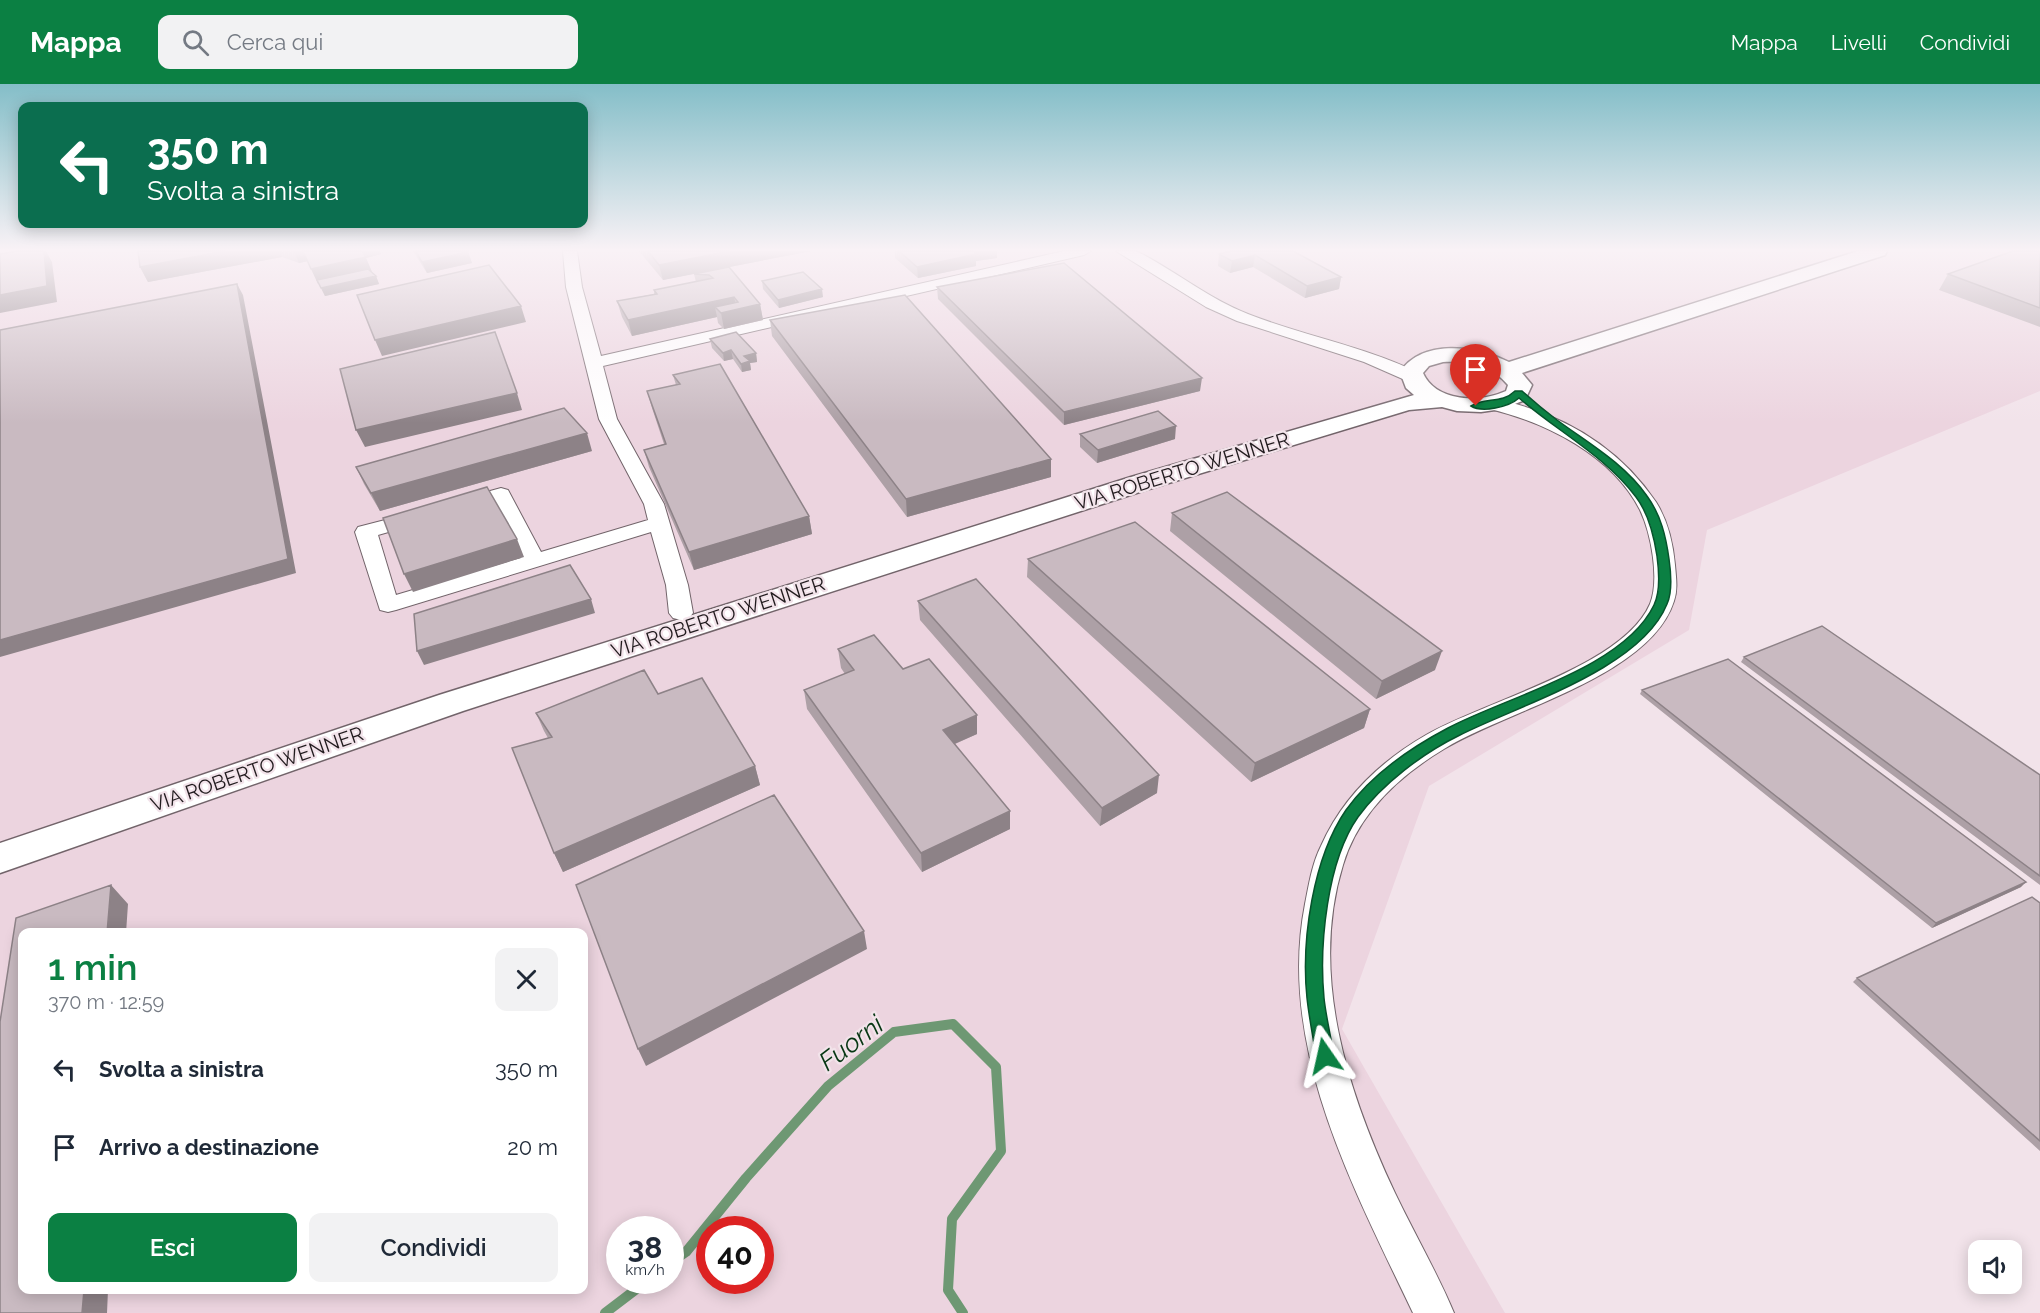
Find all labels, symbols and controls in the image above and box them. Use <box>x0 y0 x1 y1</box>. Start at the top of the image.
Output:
search box <box>158 15 578 69</box>
text: Mappa <box>30 26 122 59</box>
icon: search <box>179 26 212 59</box>
text: Cerca qui <box>227 29 323 55</box>
text: Mappa <box>1731 30 1798 55</box>
text: Livelli <box>1831 30 1887 55</box>
text: Condividi <box>1920 30 2010 55</box>
text: 350 m <box>147 125 269 174</box>
icon: left <box>48 126 126 204</box>
text: Svolta a sinistra <box>147 175 339 206</box>
pin <box>1450 344 1501 406</box>
icon: arrive <box>1459 353 1492 386</box>
street label: VIA ROBERTO WENNER <box>1072 427 1292 515</box>
street label: VIA ROBERTO WENNER <box>608 571 828 663</box>
street label: VIA ROBERTO WENNER <box>147 721 367 817</box>
text: 1 min <box>48 946 137 988</box>
button: close <box>495 948 558 1011</box>
text: 370 m · 12:59 <box>48 990 164 1014</box>
water label: Fuorni <box>813 1008 890 1077</box>
position arrow <box>1293 1024 1357 1088</box>
icon: left <box>48 1053 81 1086</box>
text: Svolta a sinistra <box>99 1056 264 1082</box>
text: 350 m <box>495 1056 558 1082</box>
icon: arrive <box>48 1131 81 1164</box>
text: Arrivo a destinazione <box>99 1134 319 1160</box>
text: 20 m <box>507 1134 558 1160</box>
button: Esci <box>48 1213 297 1282</box>
button: Condividi <box>309 1213 558 1282</box>
speed limit sign: 40 <box>696 1216 774 1294</box>
text: 38 <box>628 1230 662 1265</box>
map controls <box>1968 1240 2022 1294</box>
button: sound <box>1968 1240 2022 1294</box>
text: km/h <box>625 1261 665 1279</box>

